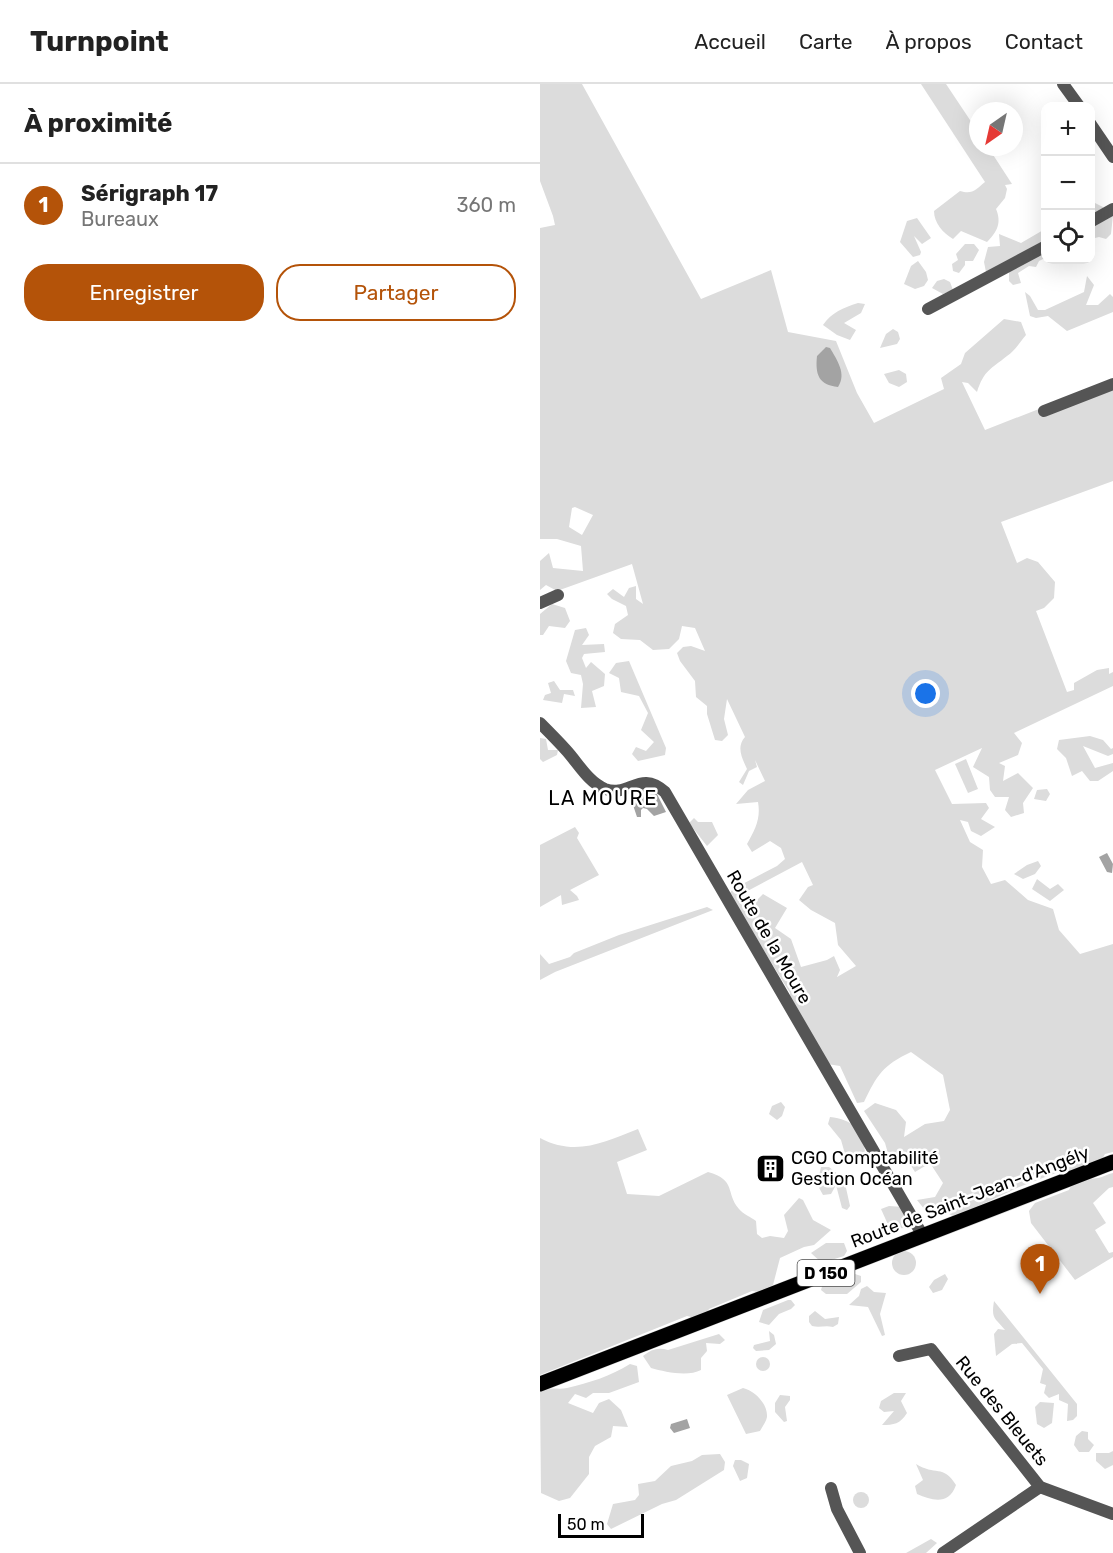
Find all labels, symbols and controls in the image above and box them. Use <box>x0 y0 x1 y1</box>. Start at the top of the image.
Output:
text: Turnpoint <box>30 25 169 58</box>
text: Accueil <box>694 29 766 54</box>
text: Carte <box>799 29 852 54</box>
text: À propos <box>885 29 972 54</box>
text: Contact <box>1005 29 1083 54</box>
north arrow <box>969 102 1023 156</box>
map controls <box>1041 102 1095 264</box>
button: + <box>1041 102 1095 156</box>
text: À proximité <box>24 108 173 139</box>
button: − <box>1041 156 1095 210</box>
text: Sérigraph 17 <box>81 180 218 207</box>
text: 1 <box>39 193 48 217</box>
text: 360 m <box>457 193 516 217</box>
text: Bureaux <box>81 207 159 231</box>
button: locate <box>1041 210 1095 264</box>
button: Enregistrer <box>24 264 264 321</box>
button: Partager <box>276 264 516 321</box>
your location <box>911 679 940 708</box>
district label: LA MOURE <box>548 786 658 810</box>
street label: Route de la Moure <box>722 866 816 1008</box>
street label: Route de Saint-Jean-d'Angély <box>848 1141 1092 1253</box>
place label: CGO Comptabilité Gestion Océan <box>791 1147 939 1190</box>
building icon: CGO Comptabilité Gestion Océan <box>754 1152 786 1184</box>
pin: 1 <box>1020 1244 1060 1294</box>
road number: D 150 <box>798 1260 854 1286</box>
street label: Rue des Bleuets <box>951 1352 1053 1470</box>
scale bar <box>558 1511 644 1538</box>
text: 50 m <box>567 1515 605 1534</box>

